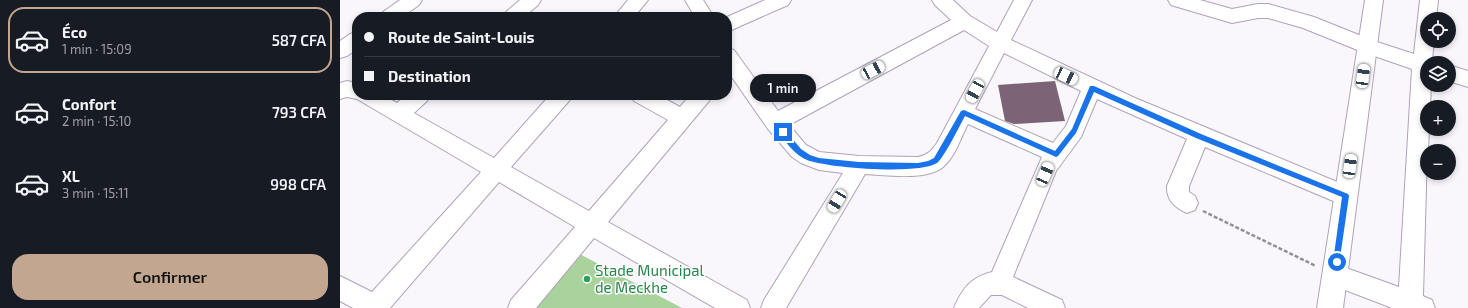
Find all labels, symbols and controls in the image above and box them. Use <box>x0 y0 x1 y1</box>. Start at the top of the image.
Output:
map controls <box>1420 12 1456 180</box>
button: locate <box>1420 12 1456 48</box>
icon: car <box>14 22 50 58</box>
text: Éco <box>62 23 87 41</box>
text: Route de Saint-Louis <box>388 28 535 46</box>
text: 587 CFA <box>272 31 326 49</box>
text: 1 min · 15:09 <box>62 41 132 57</box>
button: layers <box>1420 56 1456 92</box>
car <box>860 59 886 81</box>
car <box>1355 63 1371 89</box>
car <box>1053 65 1079 87</box>
text: Destination <box>388 67 471 85</box>
callout: 1 min <box>750 74 816 102</box>
car <box>964 78 986 104</box>
text: 1 min <box>768 80 798 96</box>
icon: car <box>14 94 50 130</box>
text: Confort <box>62 95 116 113</box>
button: + <box>1420 100 1456 136</box>
text: 793 CFA <box>272 103 326 121</box>
text: 2 min · 15:10 <box>62 113 131 129</box>
route end <box>774 123 792 141</box>
button: − <box>1420 144 1456 180</box>
car <box>1342 153 1358 179</box>
car <box>1035 161 1055 187</box>
icon: car <box>14 166 50 202</box>
text: XL <box>62 167 80 185</box>
text: 998 CFA <box>270 175 326 193</box>
text: 3 min · 15:11 <box>62 185 129 201</box>
car <box>826 188 848 214</box>
route start <box>1328 253 1346 271</box>
button: Confirmer <box>12 254 328 300</box>
place label: Stade Municipal de Meckhe <box>595 261 704 296</box>
marker: Stade Municipal de Meckhe <box>582 274 592 284</box>

